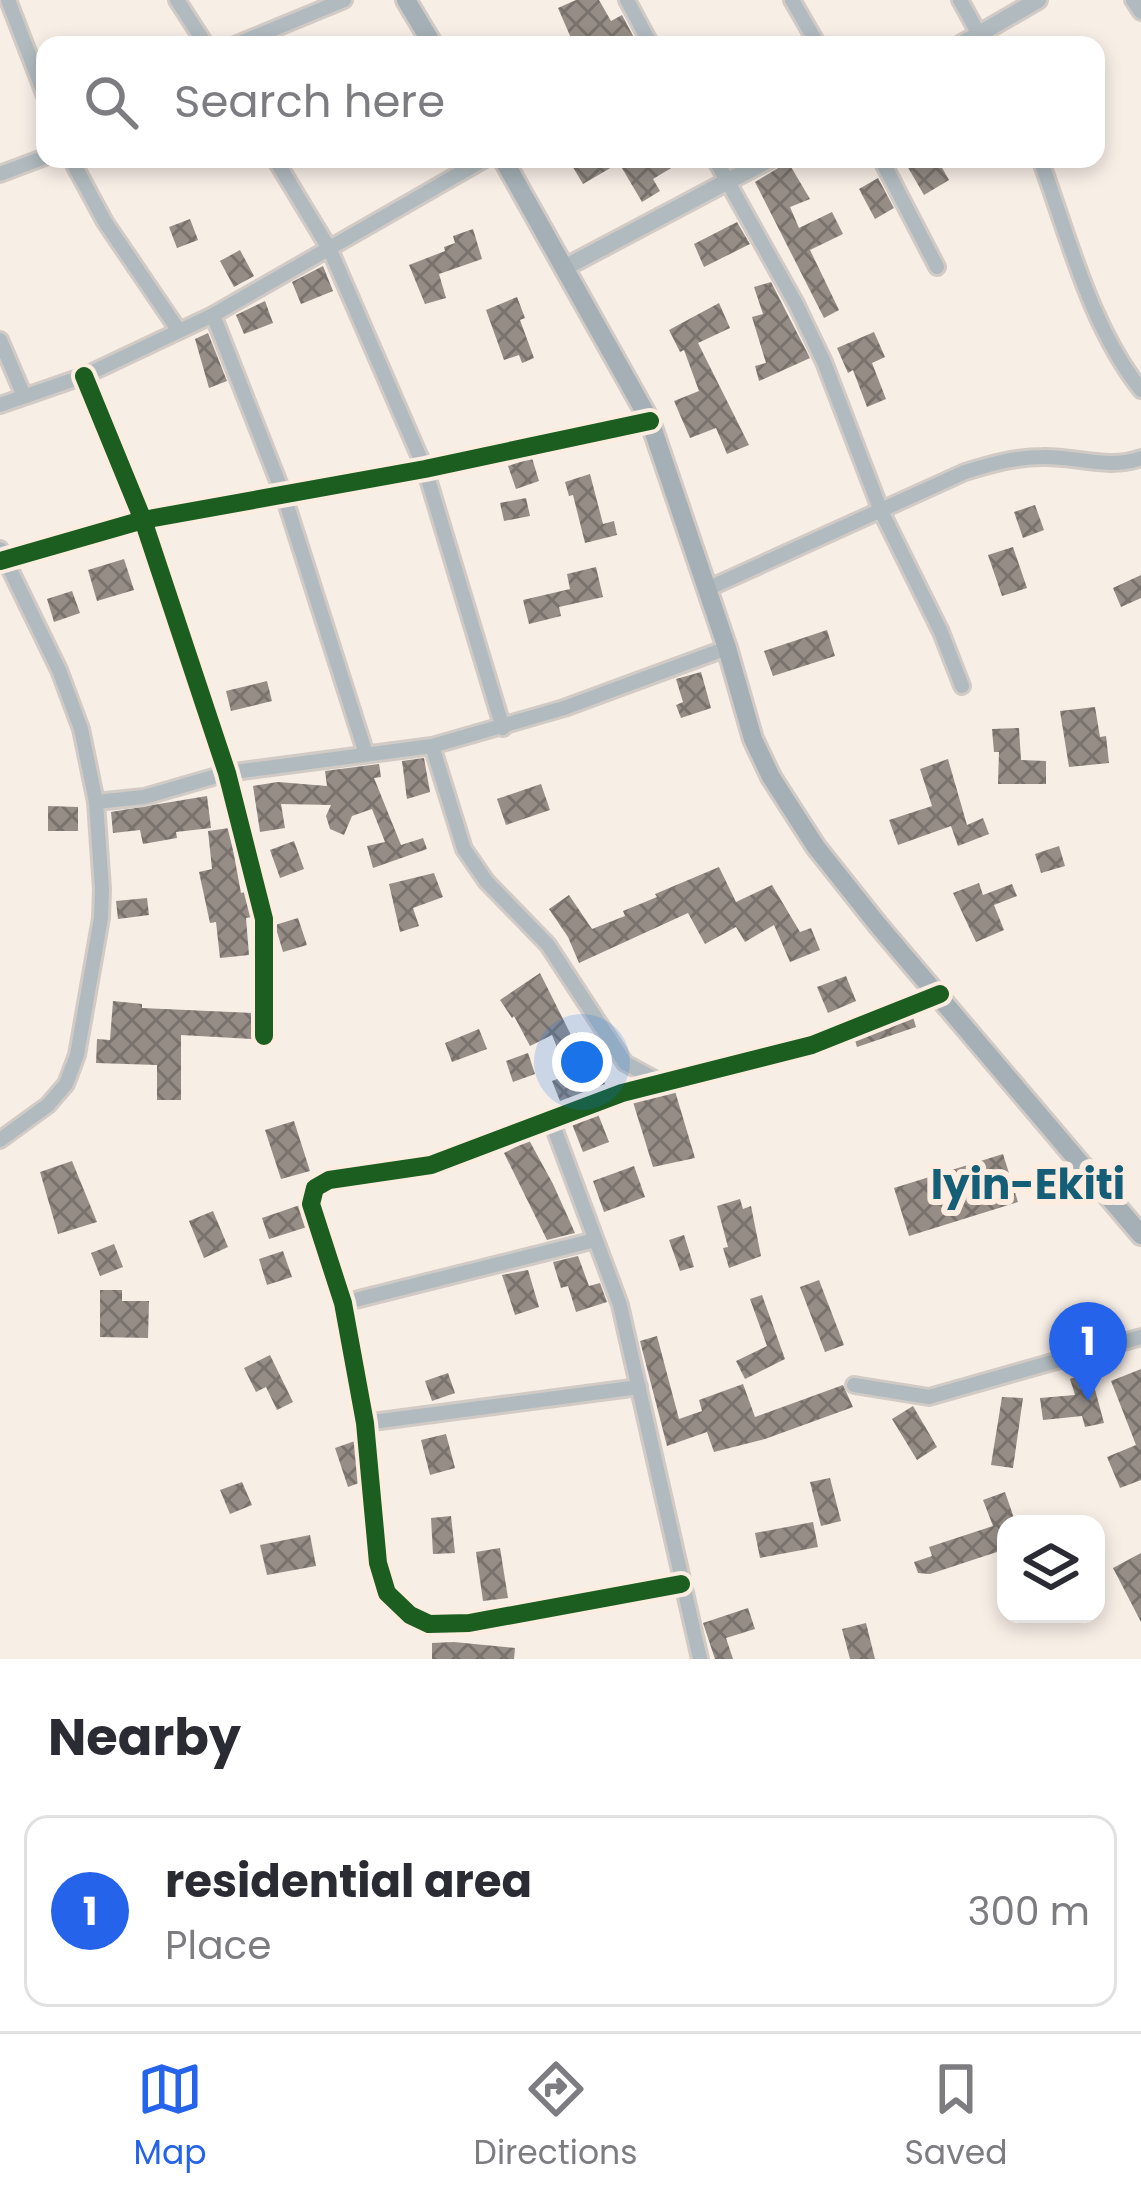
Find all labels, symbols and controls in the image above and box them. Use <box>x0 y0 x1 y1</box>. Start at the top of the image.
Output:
search box <box>36 36 1105 168</box>
icon: search <box>78 69 144 135</box>
text: Search here <box>174 70 445 133</box>
your location <box>552 1032 612 1092</box>
district label: Iyin-Ekiti <box>931 1155 1125 1214</box>
pin: 1 <box>1049 1302 1127 1401</box>
map controls <box>997 1515 1105 1623</box>
button: layers <box>997 1515 1105 1623</box>
text: Nearby <box>48 1701 241 1773</box>
text: residential area <box>165 1850 532 1913</box>
text: 1 <box>83 1884 97 1939</box>
text: 300 m <box>967 1884 1090 1939</box>
text: Place <box>165 1918 271 1973</box>
tab: Map <box>134 2056 207 2178</box>
tab: Directions <box>474 2056 637 2178</box>
tab: Saved <box>905 2056 1007 2178</box>

